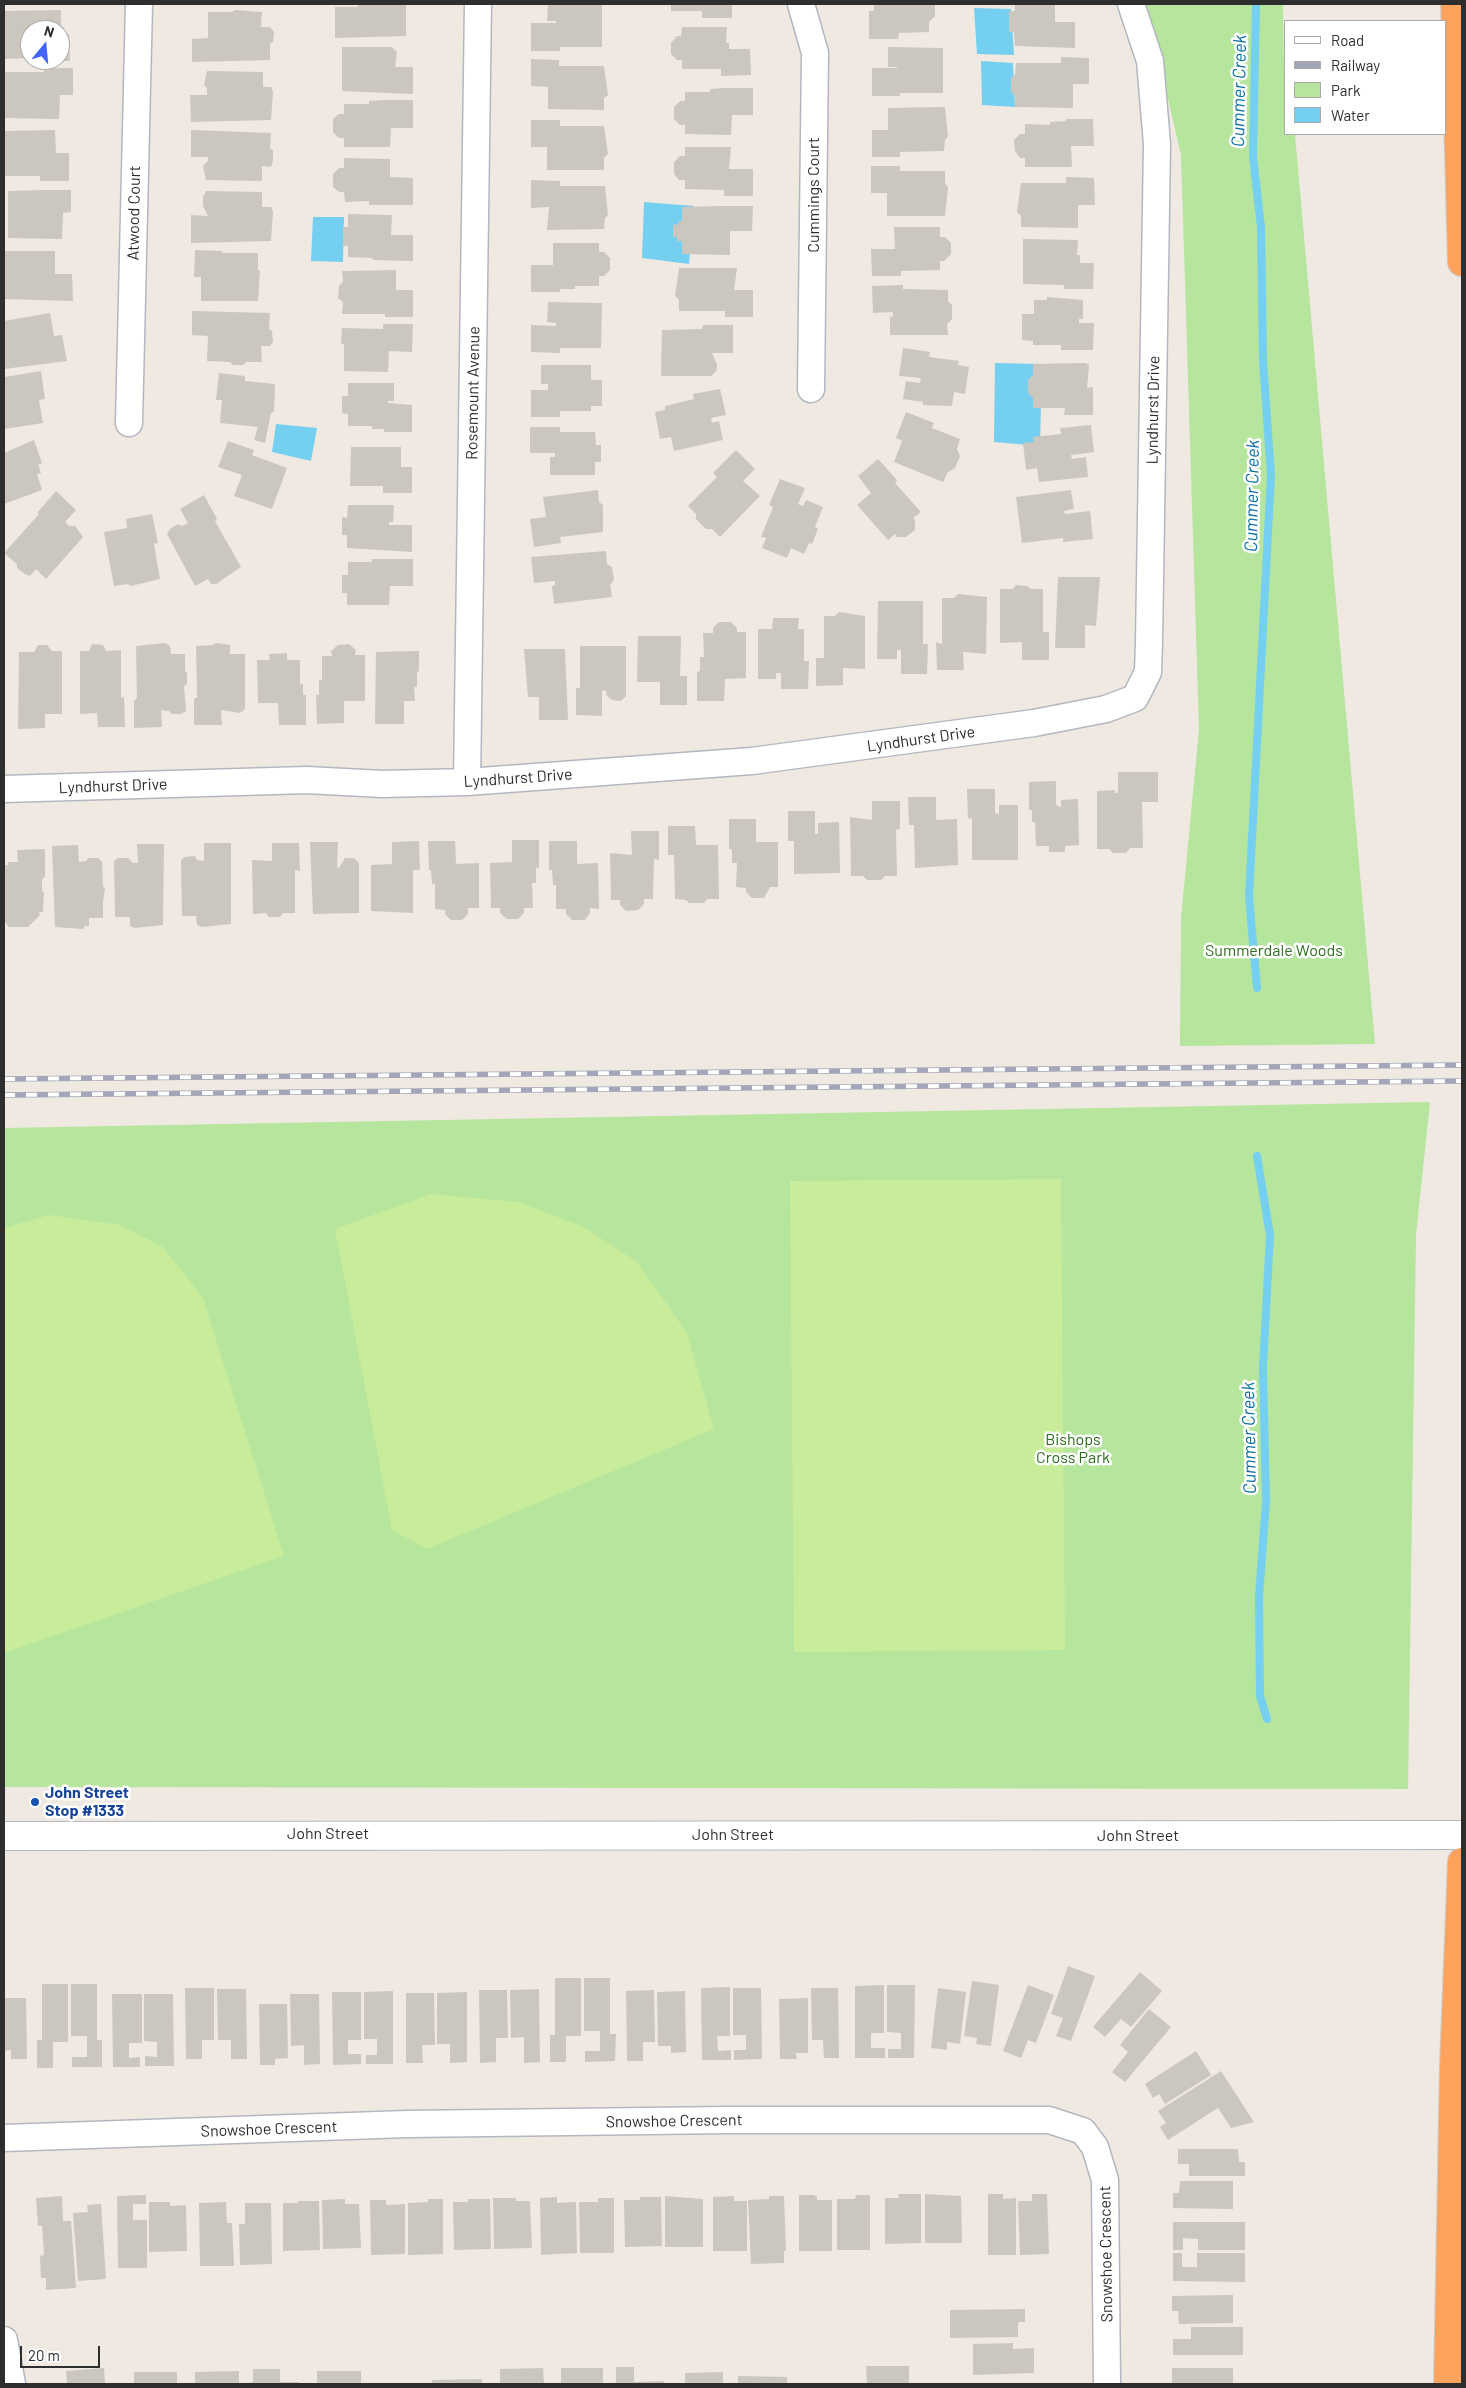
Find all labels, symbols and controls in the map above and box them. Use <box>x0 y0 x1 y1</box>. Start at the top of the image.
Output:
north arrow <box>20 20 70 70</box>
legend <box>1284 20 1446 135</box>
text: N <box>42 22 56 41</box>
text: Road <box>1331 31 1364 49</box>
water label: Cummer Creek <box>1227 35 1251 147</box>
text: Railway <box>1331 56 1380 74</box>
text: Park <box>1331 81 1360 99</box>
text: Water <box>1331 106 1370 124</box>
street label: Cummings Court <box>804 137 824 253</box>
street label: Atwood Court <box>124 165 144 261</box>
street label: Rosemount Avenue <box>462 326 484 460</box>
street label: Lyndhurst Drive <box>1142 355 1164 465</box>
water label: Cummer Creek <box>1240 440 1264 552</box>
street label: Lyndhurst Drive <box>866 722 976 756</box>
street label: Lyndhurst Drive <box>463 765 573 791</box>
street label: Lyndhurst Drive <box>58 775 168 797</box>
park label: Summerdale Woods <box>1205 941 1343 961</box>
water label: Cummer Creek <box>1237 1382 1261 1494</box>
park label: Bishops Cross Park <box>1036 1430 1110 1468</box>
place label: John Street Stop #1333 <box>45 1783 129 1821</box>
marker: John Street Stop #1333 <box>29 1796 41 1808</box>
street label: John Street <box>287 1824 369 1844</box>
street label: John Street <box>692 1825 774 1845</box>
street label: John Street <box>1097 1826 1179 1846</box>
street label: Snowshoe Crescent <box>605 2110 743 2132</box>
street label: Snowshoe Crescent <box>200 2117 338 2141</box>
street label: Snowshoe Crescent <box>1095 2185 1117 2323</box>
scale bar <box>22 2336 102 2368</box>
text: 20 m <box>28 2346 60 2364</box>

